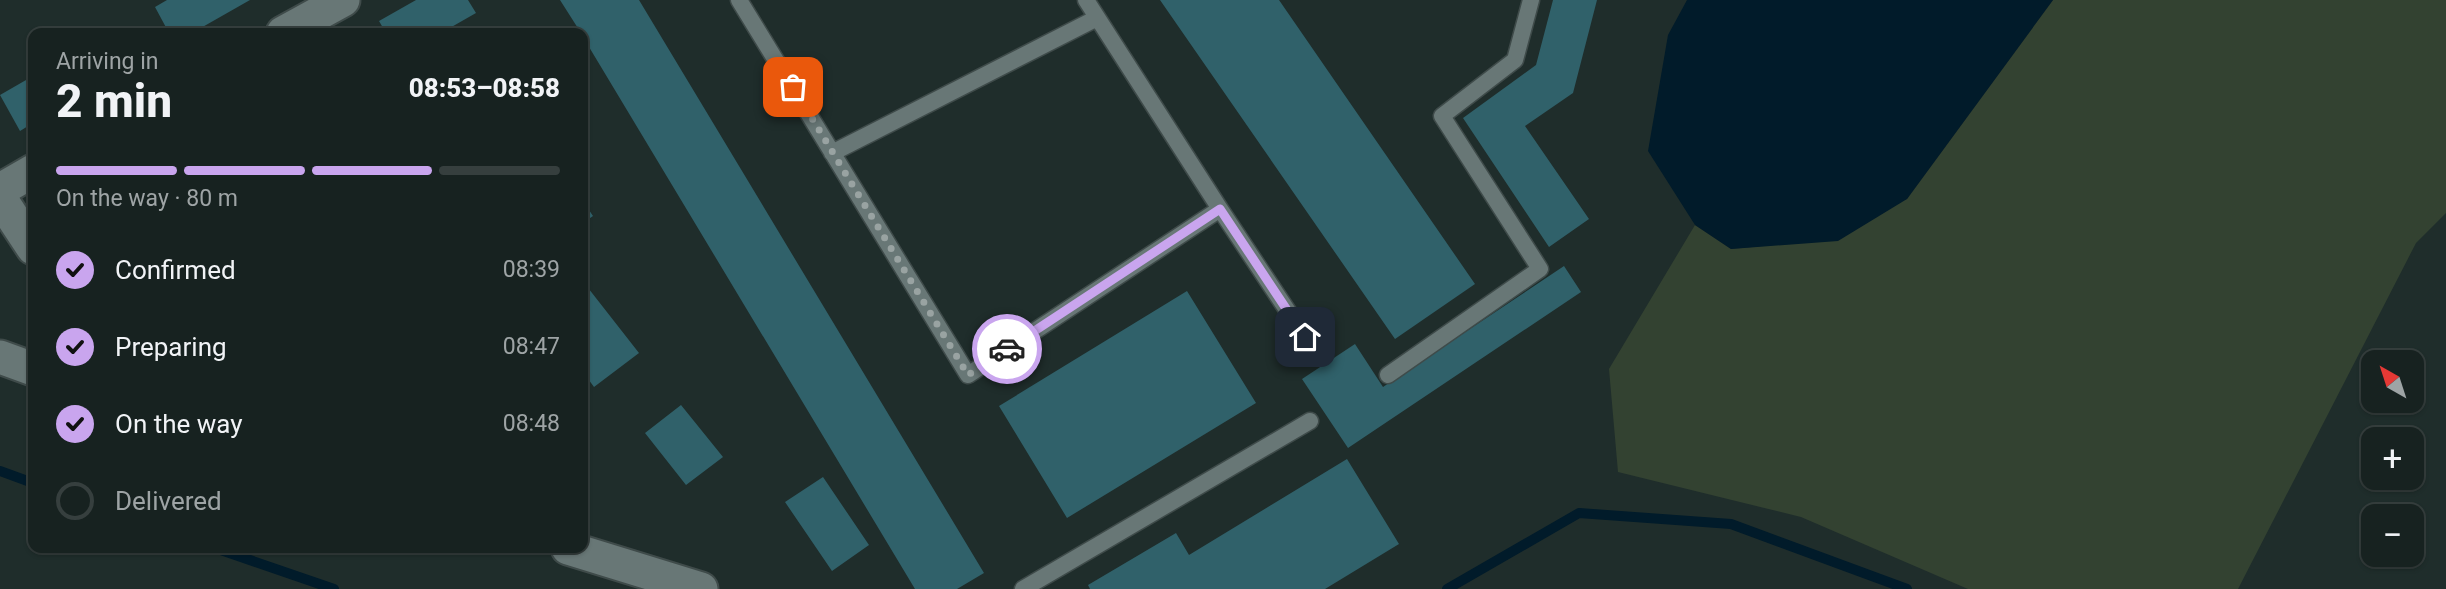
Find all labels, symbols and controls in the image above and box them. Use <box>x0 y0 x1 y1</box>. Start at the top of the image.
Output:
text: Arriving in <box>56 48 159 75</box>
pin <box>763 57 823 117</box>
icon: bag <box>774 68 812 106</box>
text: 08:53–08:58 <box>409 73 560 103</box>
text: 2 min <box>56 74 172 128</box>
text: On the way · 80 m <box>56 185 238 212</box>
icon: check <box>56 251 94 289</box>
text: Confirmed <box>115 255 236 285</box>
text: 08:39 <box>503 256 560 283</box>
pin <box>1275 307 1335 367</box>
courier <box>972 314 1042 384</box>
icon: home <box>1286 318 1324 356</box>
icon: check <box>56 328 94 366</box>
icon: car <box>988 330 1026 368</box>
text: Preparing <box>115 332 227 362</box>
text: 08:47 <box>503 333 560 360</box>
north arrow <box>2361 350 2424 413</box>
map controls <box>2361 350 2424 567</box>
icon: check <box>56 405 94 443</box>
text: On the way <box>115 409 243 439</box>
text: 08:48 <box>503 410 560 437</box>
button: + <box>2361 427 2424 490</box>
text: Delivered <box>115 486 222 516</box>
button: − <box>2361 504 2424 567</box>

